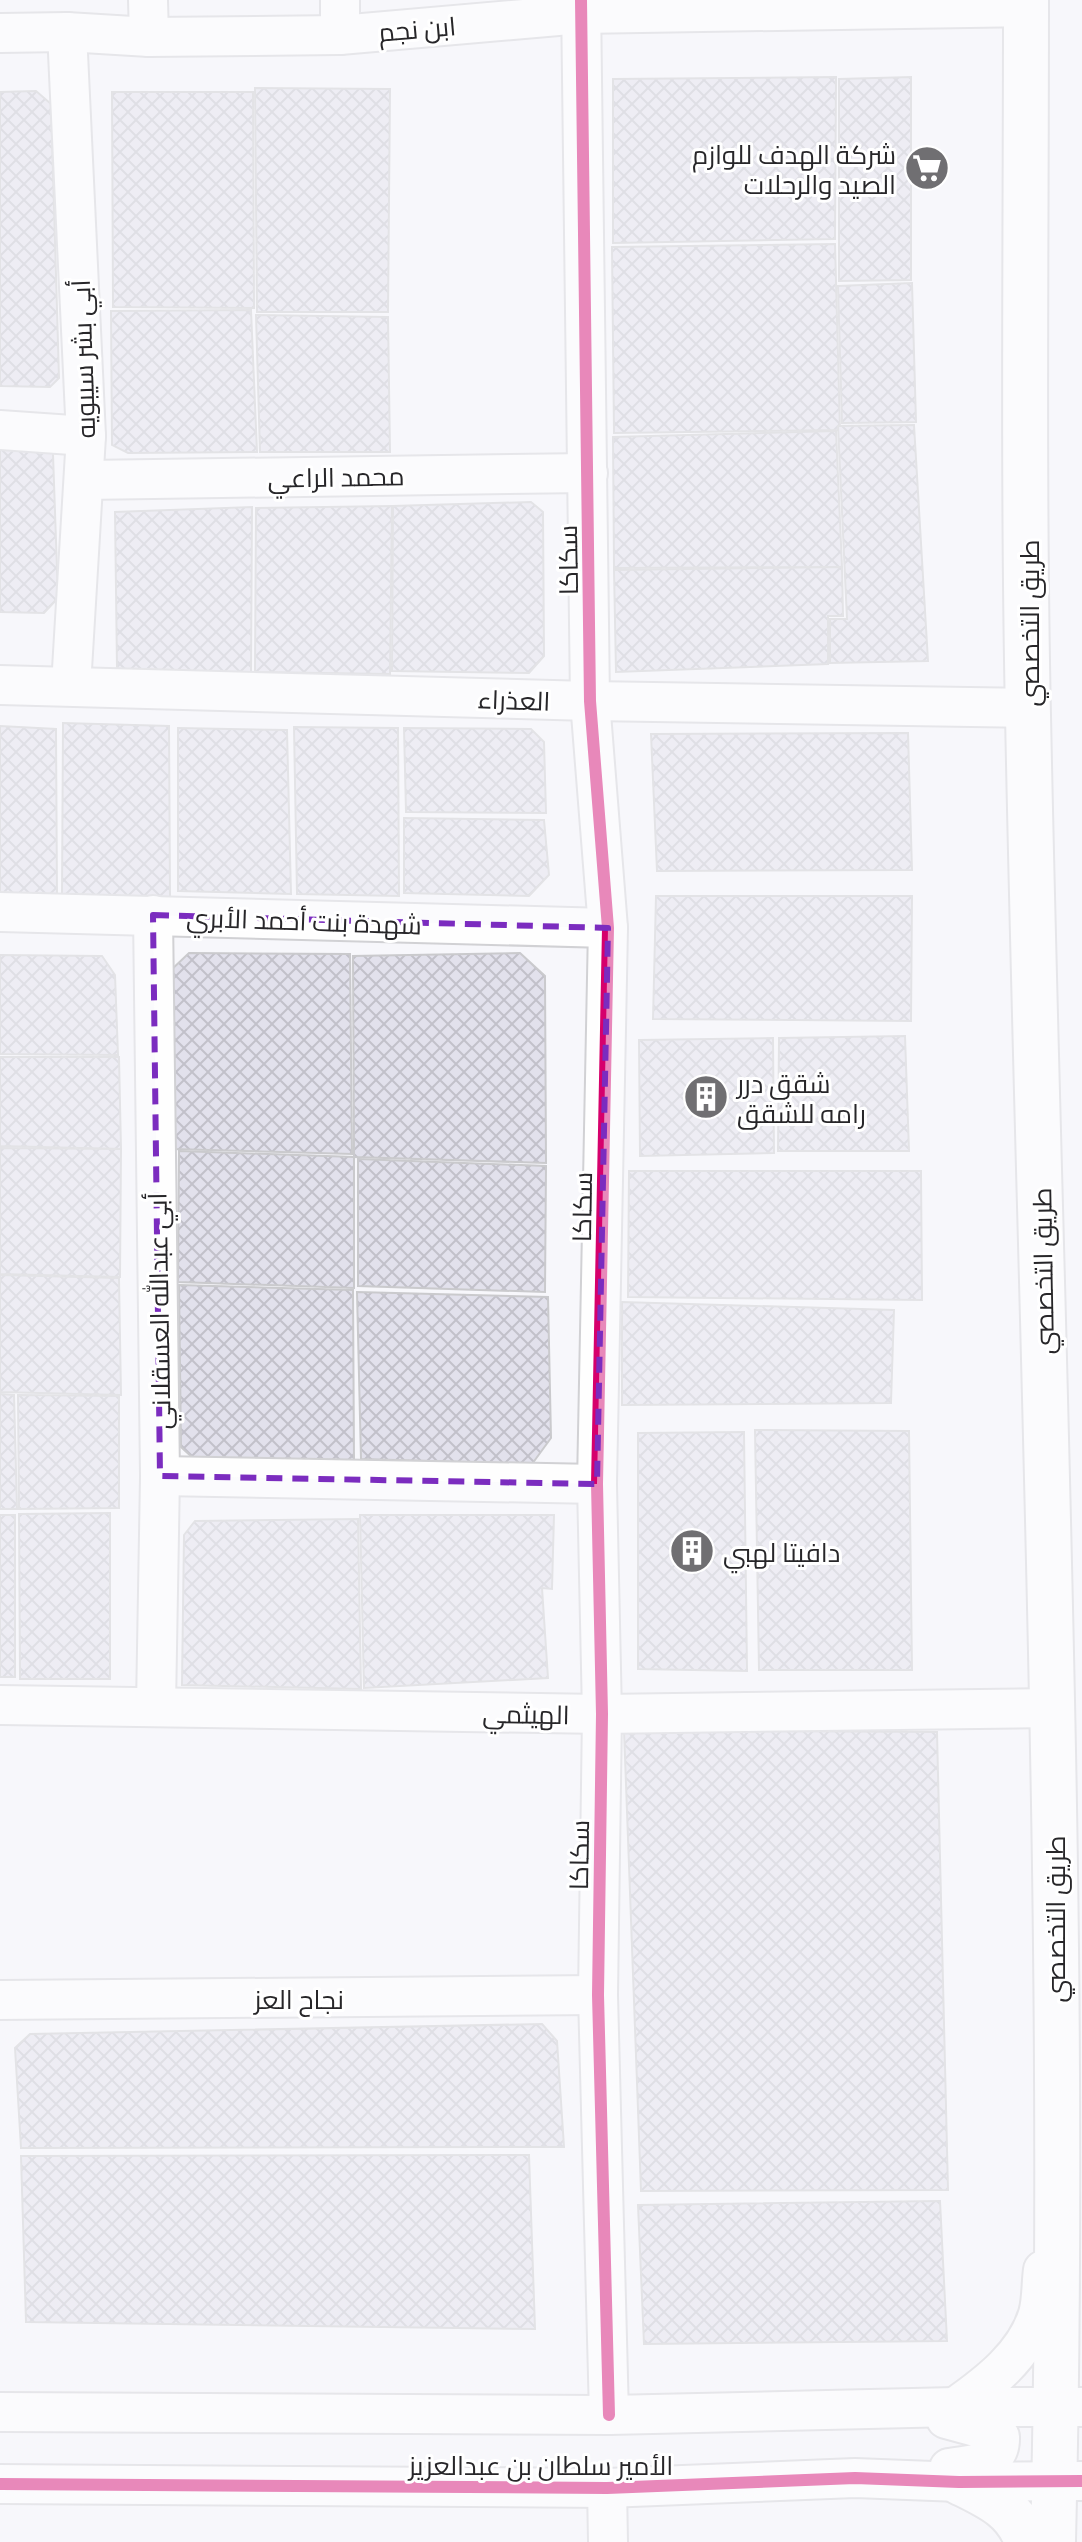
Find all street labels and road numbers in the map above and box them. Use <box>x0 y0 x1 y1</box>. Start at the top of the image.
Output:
street label: ابن نجم <box>377 9 457 51</box>
street label: أبي بشر سيبويه <box>64 279 107 439</box>
street label: محمد الراعي <box>267 459 405 500</box>
street label: سكاكا <box>551 525 583 595</box>
street label: طريق التخصصي <box>1013 539 1049 707</box>
street label: العذراء <box>477 682 551 717</box>
street label: شهدة بنت أحمد الأبري <box>186 900 422 946</box>
street label: سكاكا <box>565 1172 597 1242</box>
street label: طريق التخصصي <box>1025 1187 1064 1355</box>
street label: أبي عبدالله العسقلاني <box>140 1192 183 1430</box>
street label: الهيثمي <box>482 1697 570 1736</box>
street label: سكاكا <box>562 1820 594 1890</box>
street label: طريق التخصصي <box>1039 1835 1075 2003</box>
street label: نجاح العز <box>252 1983 344 2017</box>
street label: الأمير سلطان بن عبدالعزيز <box>407 2449 673 2482</box>

